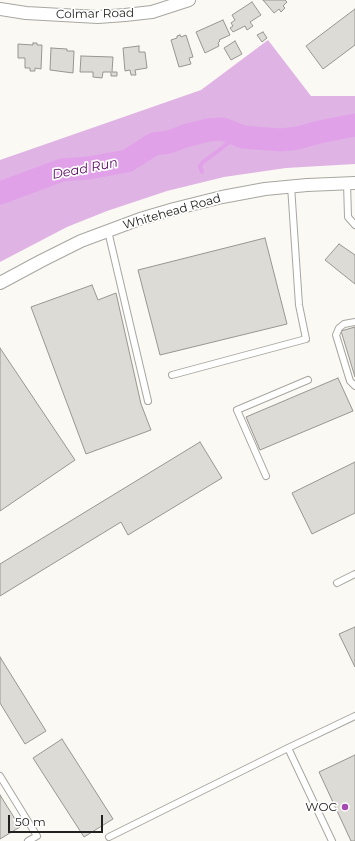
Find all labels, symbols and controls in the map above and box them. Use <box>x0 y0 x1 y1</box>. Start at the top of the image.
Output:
street label: Colmar Road <box>56 6 134 22</box>
water label: Dead Run <box>51 155 119 183</box>
street label: Whitehead Road <box>121 191 223 233</box>
place label: WOC <box>305 800 337 814</box>
marker: WOC <box>340 802 350 812</box>
scale bar <box>10 807 105 833</box>
text: 50 m <box>15 814 46 829</box>

